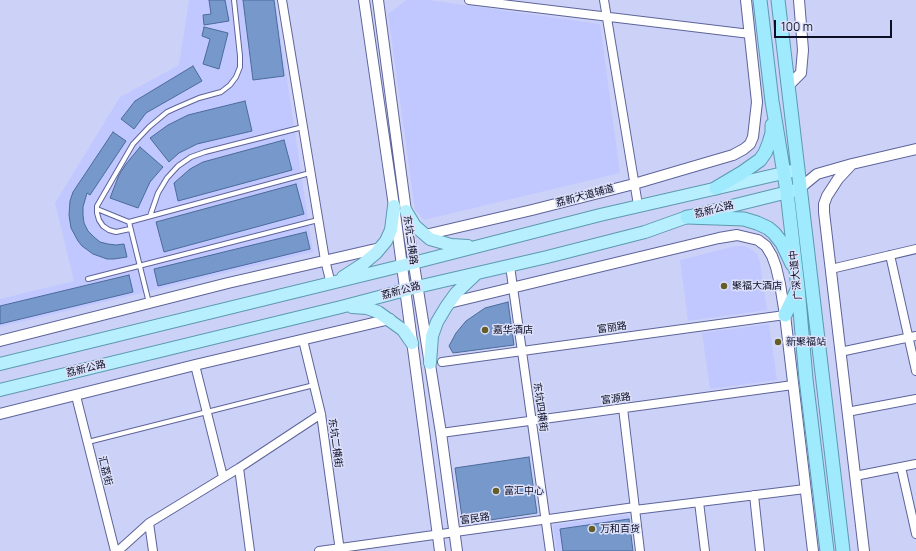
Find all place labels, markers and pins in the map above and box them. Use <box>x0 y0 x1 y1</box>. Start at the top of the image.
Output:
place label: 聚福大酒店 <box>732 280 782 292</box>
marker: 聚福大酒店 <box>719 281 729 291</box>
place label: 嘉华酒店 <box>493 324 533 336</box>
marker: 嘉华酒店 <box>480 325 490 335</box>
place label: 新聚福站 <box>786 336 826 348</box>
marker: 新聚福站 <box>773 337 783 347</box>
place label: 富汇中心 <box>504 485 544 497</box>
marker: 富汇中心 <box>491 486 501 496</box>
place label: 万和百货 <box>600 523 640 535</box>
marker: 万和百货 <box>587 524 597 534</box>

